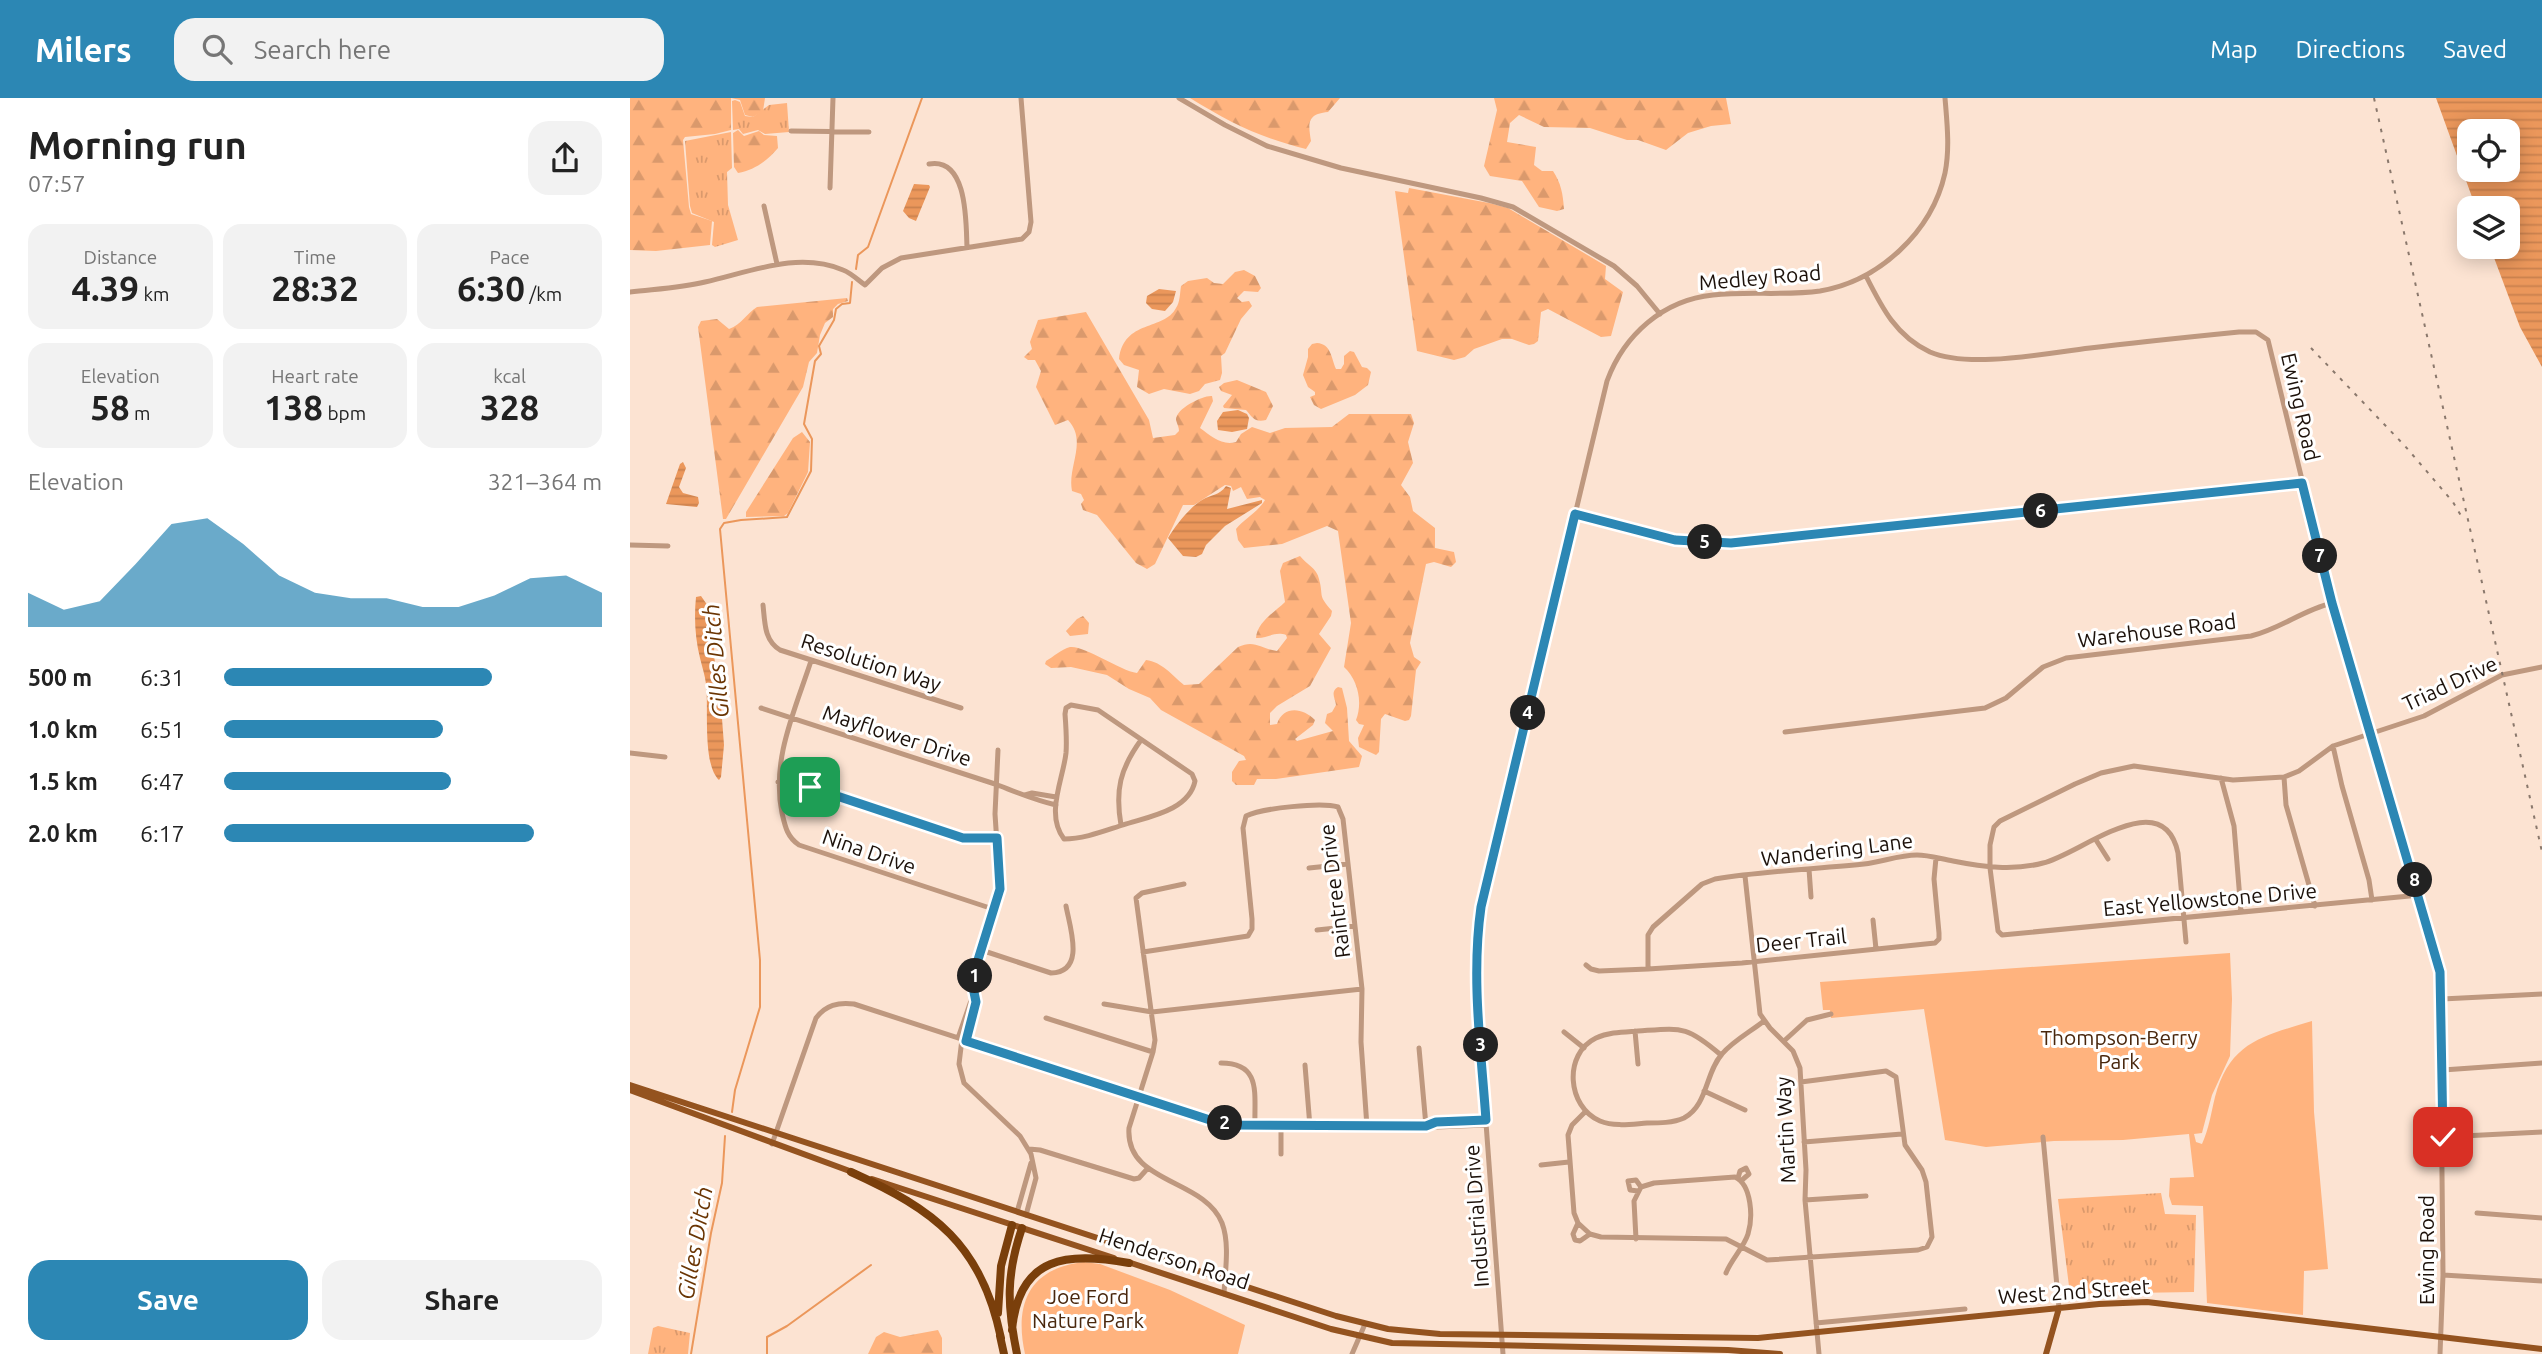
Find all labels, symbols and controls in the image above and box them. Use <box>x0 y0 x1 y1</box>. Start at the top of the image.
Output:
search box <box>174 18 664 81</box>
icon: search <box>198 30 236 68</box>
text: Milers <box>35 31 132 68</box>
text: Search here <box>254 35 391 64</box>
text: Map <box>2210 36 2257 63</box>
text: Directions <box>2295 36 2405 63</box>
text: Saved <box>2443 36 2507 63</box>
map controls <box>2457 119 2520 259</box>
button: locate <box>2457 119 2520 182</box>
button: share <box>528 121 602 195</box>
text: Morning run <box>28 124 247 166</box>
text: 07:57 <box>28 171 86 196</box>
button: layers <box>2457 196 2520 259</box>
text: Distance <box>84 246 157 268</box>
text: Time <box>294 246 336 268</box>
text: Pace <box>490 246 530 268</box>
street label: Medley Road <box>1698 260 1822 294</box>
text: 4.39 <box>71 268 139 308</box>
text: 28:32 <box>271 268 359 308</box>
text: 6:30 <box>457 268 525 308</box>
text: km <box>139 283 169 305</box>
text: /km <box>525 283 562 305</box>
street label: Ewing Road <box>2277 350 2325 463</box>
text: Elevation <box>81 365 160 387</box>
text: Heart rate <box>271 365 359 387</box>
text: kcal <box>493 365 526 387</box>
text: 58 <box>90 387 130 427</box>
text: 138 <box>264 387 323 427</box>
text: 328 <box>480 387 539 427</box>
text: m <box>130 402 150 424</box>
text: bpm <box>323 402 366 424</box>
text: Elevation <box>28 469 124 494</box>
text: 321–364 m <box>488 469 602 494</box>
pin: 6 <box>2024 494 2058 528</box>
text: 6 <box>2035 499 2046 521</box>
pin: 5 <box>1688 524 1722 560</box>
text: 5 <box>1699 530 1710 552</box>
pin: 7 <box>2302 538 2338 574</box>
text: 7 <box>2314 544 2325 566</box>
water label: Gilles Ditch <box>698 603 733 719</box>
street label: Warehouse Road <box>2076 608 2238 652</box>
street label: Resolution Way <box>798 628 944 696</box>
street label: Triad Drive <box>2398 651 2501 715</box>
text: 500 m <box>28 665 92 690</box>
text: 6:31 <box>140 665 185 690</box>
pin: 4 <box>1510 696 1546 730</box>
street label: Mayflower Drive <box>820 700 975 770</box>
text: 4 <box>1522 701 1533 723</box>
text: 1.0 km <box>28 717 98 742</box>
text: 6:51 <box>140 717 185 742</box>
pin <box>780 757 840 817</box>
icon: arrive <box>791 768 829 806</box>
text: 1.5 km <box>28 769 98 794</box>
text: 6:47 <box>140 769 185 794</box>
text: 2.0 km <box>28 821 98 846</box>
text: 6:17 <box>140 821 185 846</box>
street label: Raintree Drive <box>1314 823 1354 959</box>
street label: Nina Drive <box>819 824 919 878</box>
street label: Wandering Lane <box>1760 828 1914 870</box>
pin: 8 <box>2398 862 2432 898</box>
text: 8 <box>2409 868 2420 890</box>
street label: East Yellowstone Drive <box>2102 878 2318 920</box>
street label: Deer Trail <box>1754 923 1847 957</box>
pin: 1 <box>958 958 992 994</box>
text: 1 <box>969 964 980 986</box>
park label: Thompson-Berry Park <box>2040 1025 2198 1073</box>
pin: 3 <box>1464 1028 1498 1062</box>
text: 3 <box>1475 1033 1486 1055</box>
street label: Martin Way <box>1770 1076 1800 1184</box>
pin: 2 <box>1208 1105 1242 1140</box>
pin <box>2413 1107 2473 1167</box>
text: 2 <box>1219 1111 1230 1133</box>
icon: check <box>2424 1118 2462 1156</box>
street label: Industrial Drive <box>1459 1144 1493 1288</box>
water label: Gilles Ditch <box>672 1184 717 1301</box>
street label: Ewing Road <box>2414 1195 2438 1305</box>
street label: Henderson Road <box>1096 1222 1253 1294</box>
button: Save <box>28 1260 308 1340</box>
button: Share <box>322 1260 602 1340</box>
street label: West 2nd Street <box>1997 1274 2151 1308</box>
park label: Joe Ford Nature Park <box>1032 1284 1144 1332</box>

